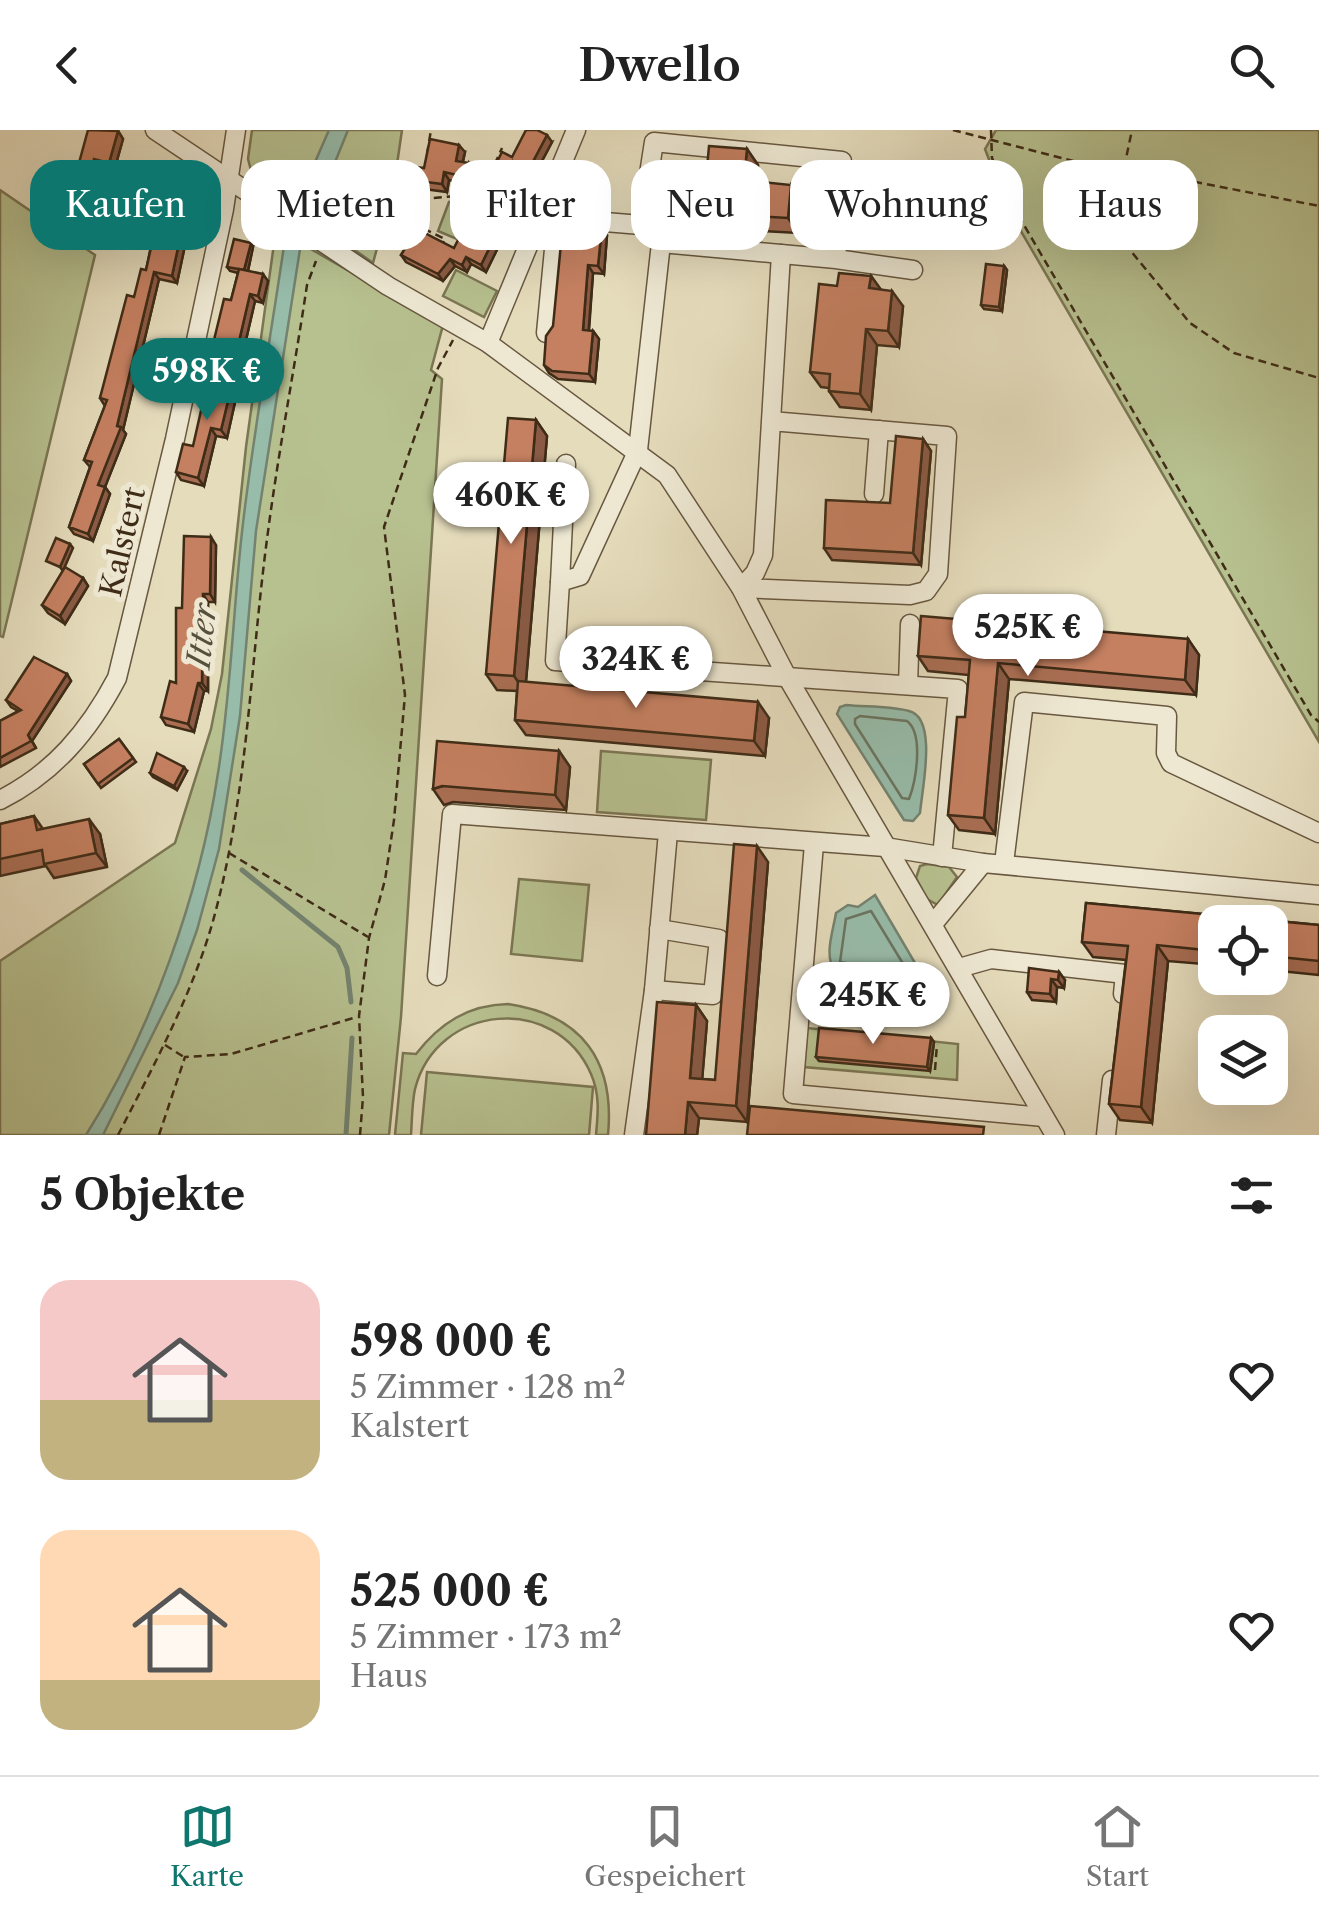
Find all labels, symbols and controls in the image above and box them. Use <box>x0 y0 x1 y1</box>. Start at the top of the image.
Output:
text: Dwello <box>578 37 741 93</box>
icon: back <box>40 38 95 93</box>
icon: search <box>1224 38 1279 93</box>
chip: Kaufen <box>30 160 221 250</box>
chip: Mieten <box>241 160 430 250</box>
chip: Filter <box>450 160 611 250</box>
chip: Neu <box>631 160 770 250</box>
chip: Wohnung <box>790 160 1023 250</box>
chip: Haus <box>1043 160 1198 250</box>
pin: 598K € <box>126 338 288 423</box>
text: 598K € <box>152 351 262 390</box>
pin: 460K € <box>430 462 592 547</box>
text: 460K € <box>455 475 567 514</box>
street label: Kalstert <box>92 483 153 600</box>
pin: 525K € <box>947 594 1109 679</box>
water label: Itter <box>178 600 224 673</box>
text: 525K € <box>974 607 1082 646</box>
pin: 324K € <box>555 626 717 711</box>
text: 324K € <box>581 639 691 678</box>
map controls <box>1198 905 1288 1105</box>
button: locate <box>1198 905 1288 995</box>
pin: 245K € <box>792 962 954 1047</box>
text: 245K € <box>819 975 927 1014</box>
button: layers <box>1198 1015 1288 1105</box>
icon: filters <box>1224 1168 1279 1223</box>
text: 5 Objekte <box>40 1169 245 1221</box>
text: 598 000 € <box>350 1315 552 1367</box>
icon: home <box>120 1320 240 1440</box>
icon: heart <box>1224 1353 1279 1408</box>
text: 5 Zimmer · 128 m² <box>350 1367 626 1406</box>
text: Kalstert <box>350 1406 469 1445</box>
text: 525 000 € <box>350 1565 549 1617</box>
icon: home <box>120 1570 240 1690</box>
icon: heart <box>1224 1603 1279 1658</box>
text: 5 Zimmer · 173 m² <box>350 1617 622 1656</box>
text: Haus <box>350 1656 428 1695</box>
tab: Karte <box>170 1799 244 1893</box>
tab: Gespeichert <box>584 1799 746 1893</box>
tab: Start <box>1086 1799 1149 1893</box>

